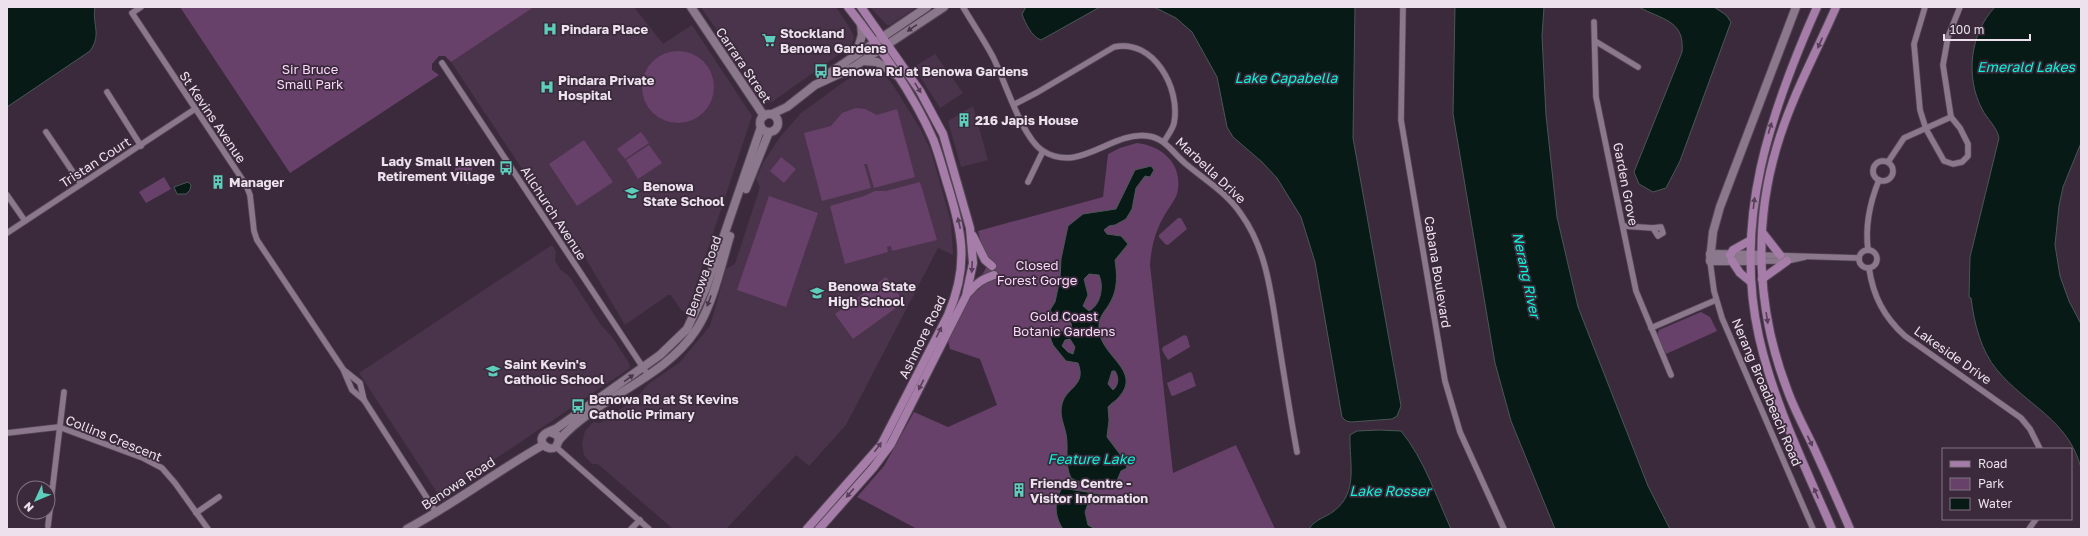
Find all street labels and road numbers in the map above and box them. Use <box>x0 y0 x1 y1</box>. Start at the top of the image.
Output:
street label: Carrara Street <box>713 24 775 106</box>
street label: St Kevins Avenue <box>176 68 250 166</box>
street label: Tristan Court <box>57 133 133 191</box>
street label: Marbella Drive <box>1173 133 1249 207</box>
street label: Garden Grove <box>1610 141 1642 227</box>
street label: Allchurch Avenue <box>518 163 590 263</box>
street label: Cabana Boulevard <box>1421 215 1455 329</box>
street label: Benowa Road <box>682 233 724 319</box>
street label: Ashmore Road <box>895 293 949 381</box>
street label: Nerang Broadbeach Road <box>1729 316 1805 468</box>
street label: Lakeside Drive <box>1911 322 1995 388</box>
street label: Collins Crescent <box>63 411 165 465</box>
street label: Benowa Road <box>418 453 498 513</box>

